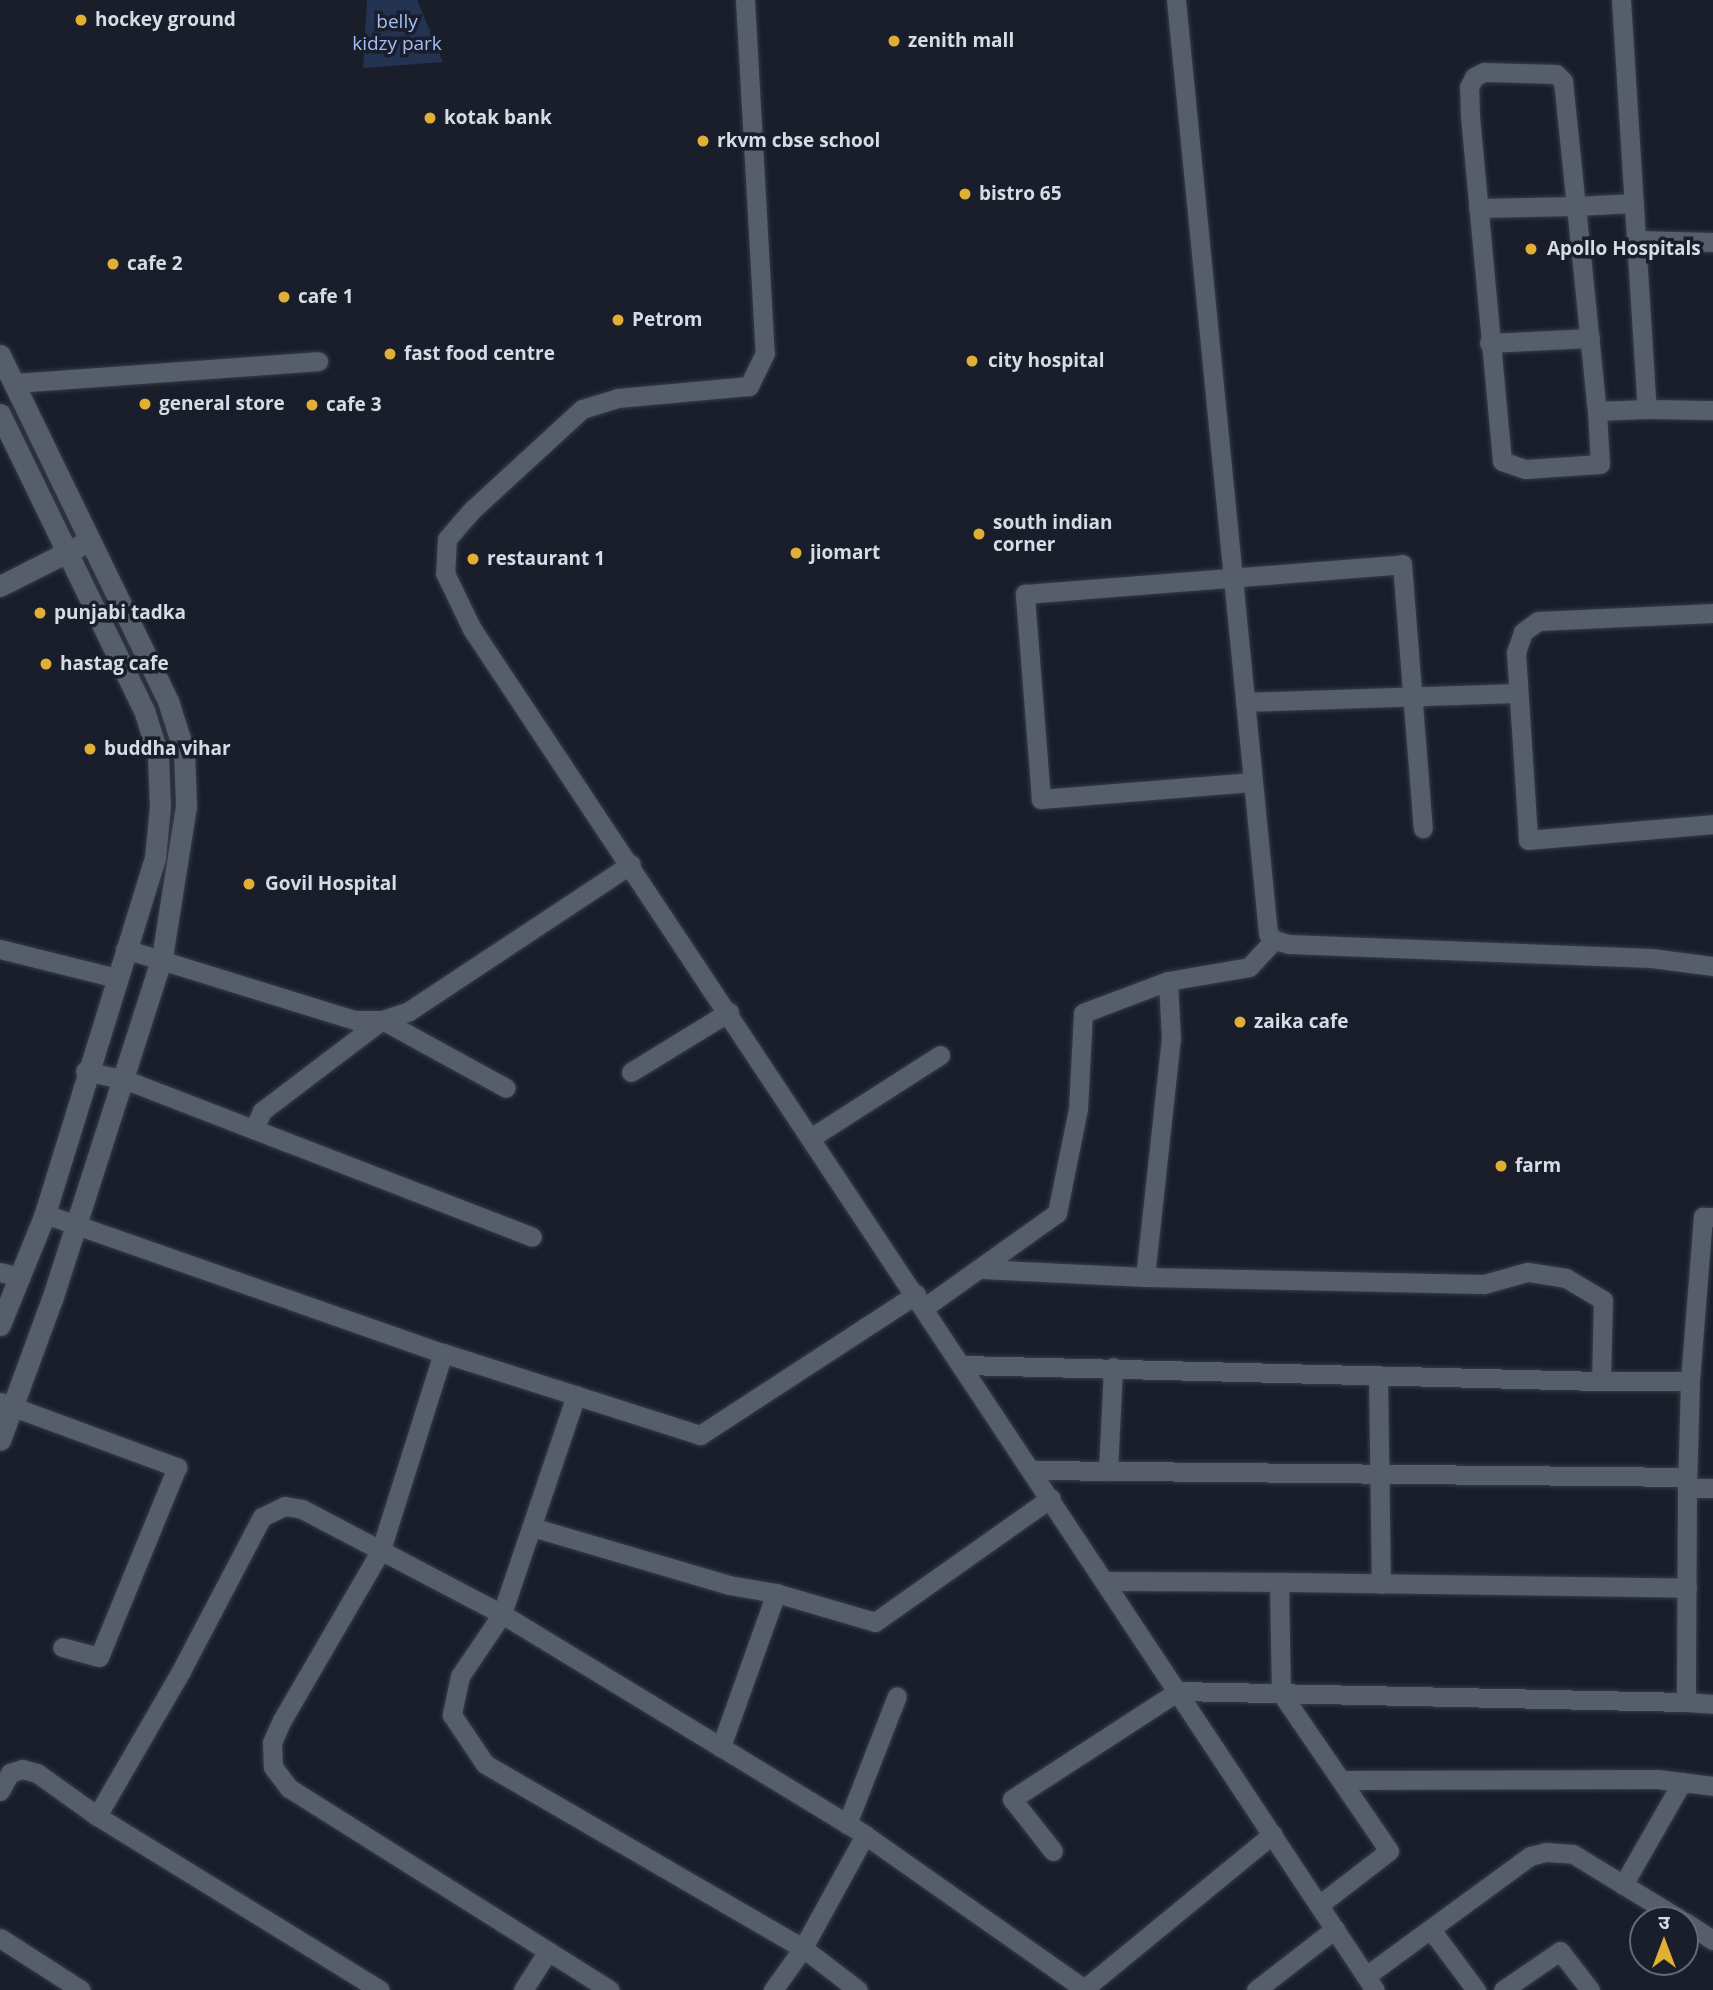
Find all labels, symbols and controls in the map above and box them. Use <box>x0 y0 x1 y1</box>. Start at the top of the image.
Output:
place label: hockey ground <box>95 9 236 31</box>
park label: belly kidzy park <box>352 11 442 55</box>
marker: hockey ground <box>73 12 89 28</box>
place label: zenith mall <box>908 30 1014 52</box>
marker: zenith mall <box>886 33 902 49</box>
place label: kotak bank <box>444 107 552 129</box>
marker: kotak bank <box>422 110 438 126</box>
place label: rkvm cbse school <box>717 130 880 152</box>
marker: rkvm cbse school <box>695 133 711 149</box>
place label: bistro 65 <box>979 183 1062 205</box>
marker: bistro 65 <box>957 186 973 202</box>
place label: Apollo Hospitals <box>1547 238 1701 260</box>
marker: Apollo Hospitals <box>1521 239 1541 259</box>
place label: cafe 2 <box>127 253 183 275</box>
marker: cafe 2 <box>105 256 121 272</box>
place label: cafe 1 <box>298 286 354 308</box>
marker: cafe 1 <box>276 289 292 305</box>
place label: Petrom <box>632 309 702 331</box>
marker: Petrom <box>610 312 626 328</box>
place label: fast food centre <box>404 343 555 365</box>
marker: fast food centre <box>382 346 398 362</box>
place label: city hospital <box>988 350 1105 372</box>
marker: city hospital <box>962 351 982 371</box>
place label: general store <box>159 393 285 415</box>
place label: cafe 3 <box>326 394 382 416</box>
marker: general store <box>137 396 153 412</box>
marker: cafe 3 <box>304 397 320 413</box>
place label: south indian corner <box>993 512 1112 556</box>
marker: south indian corner <box>971 526 987 542</box>
place label: jiomart <box>810 542 880 564</box>
marker: jiomart <box>788 545 804 561</box>
place label: restaurant 1 <box>487 548 605 570</box>
marker: restaurant 1 <box>465 551 481 567</box>
place label: punjabi tadka <box>54 602 186 624</box>
marker: punjabi tadka <box>32 605 48 621</box>
place label: hastag cafe <box>60 653 169 675</box>
marker: hastag cafe <box>38 656 54 672</box>
place label: buddha vihar <box>104 738 231 760</box>
marker: buddha vihar <box>82 741 98 757</box>
place label: Govil Hospital <box>265 873 397 895</box>
marker: Govil Hospital <box>239 874 259 894</box>
place label: zaika cafe <box>1254 1011 1349 1033</box>
marker: zaika cafe <box>1232 1014 1248 1030</box>
place label: farm <box>1515 1155 1561 1177</box>
marker: farm <box>1493 1158 1509 1174</box>
north arrow <box>1629 1906 1699 1976</box>
text: उ <box>1658 1909 1670 1935</box>

